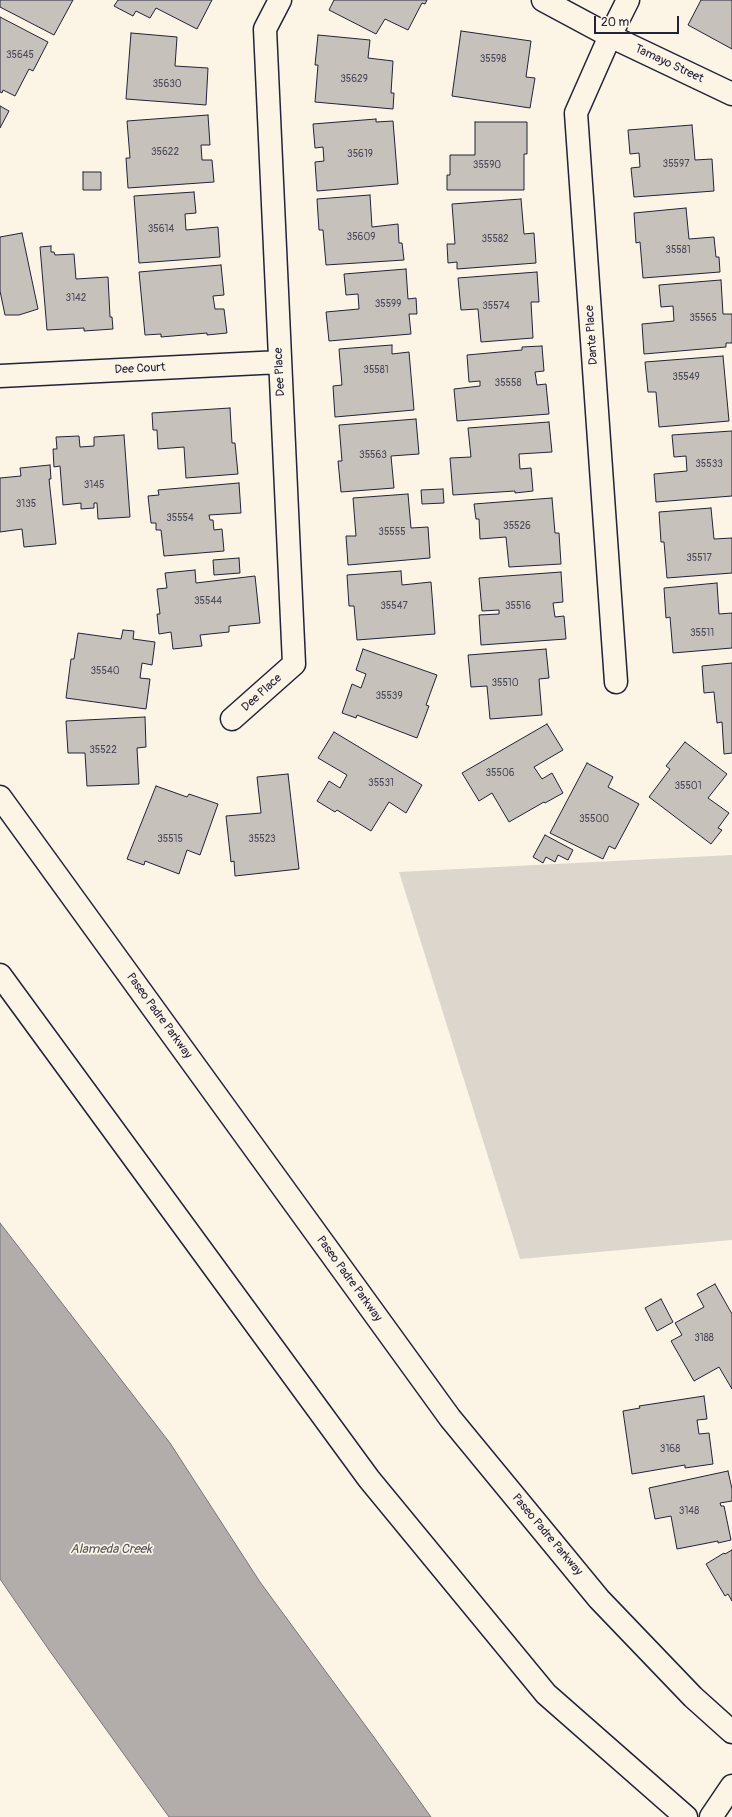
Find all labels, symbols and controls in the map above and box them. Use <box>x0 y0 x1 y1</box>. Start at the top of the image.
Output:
scale bar <box>596 8 681 34</box>
text: 20 m <box>601 15 629 30</box>
street label: Tamayo Street <box>632 42 706 86</box>
house number: 35645 <box>6 49 34 61</box>
house number: 35598 <box>480 53 506 65</box>
house number: 35629 <box>340 73 368 85</box>
house number: 35630 <box>152 78 182 90</box>
house number: 35622 <box>151 146 179 158</box>
house number: 35619 <box>347 148 373 160</box>
house number: 35597 <box>663 158 689 170</box>
house number: 35590 <box>473 159 501 171</box>
house number: 35614 <box>148 223 174 235</box>
house number: 35609 <box>347 231 375 243</box>
house number: 35582 <box>481 233 509 245</box>
house number: 35581 <box>665 244 691 256</box>
house number: 3142 <box>66 292 86 304</box>
house number: 35599 <box>375 298 401 310</box>
house number: 35574 <box>482 300 510 312</box>
street label: Dante Place <box>583 305 601 365</box>
house number: 35565 <box>689 312 717 324</box>
street label: Dee Place <box>272 347 288 397</box>
street label: Dee Court <box>114 360 166 378</box>
house number: 35581 <box>363 364 389 376</box>
house number: 35549 <box>672 371 700 383</box>
house number: 35558 <box>495 377 521 389</box>
house number: 35563 <box>359 449 387 461</box>
house number: 35533 <box>695 458 723 470</box>
house number: 3145 <box>84 479 104 491</box>
house number: 3135 <box>16 498 36 510</box>
house number: 35554 <box>166 512 194 524</box>
house number: 35526 <box>503 520 531 532</box>
house number: 35555 <box>378 526 406 538</box>
house number: 35517 <box>686 552 712 564</box>
house number: 35544 <box>194 595 222 607</box>
house number: 35547 <box>380 600 408 612</box>
house number: 35516 <box>505 600 531 612</box>
house number: 35511 <box>690 627 714 639</box>
house number: 35540 <box>90 665 120 677</box>
street label: Dee Place <box>239 671 285 715</box>
house number: 35510 <box>491 677 519 689</box>
house number: 35539 <box>375 690 403 702</box>
house number: 35522 <box>89 744 117 756</box>
house number: 35506 <box>485 767 515 779</box>
house number: 35531 <box>368 777 394 789</box>
house number: 35501 <box>674 780 702 792</box>
house number: 35500 <box>579 813 609 825</box>
house number: 35515 <box>157 833 183 845</box>
house number: 35523 <box>248 833 276 845</box>
street label: Paseo Padre Parkway <box>123 970 195 1062</box>
street label: Paseo Padre Parkway <box>313 1233 385 1325</box>
house number: 3188 <box>694 1332 714 1344</box>
house number: 3168 <box>660 1443 680 1455</box>
street label: Paseo Padre Parkway <box>509 1491 585 1579</box>
house number: 3148 <box>679 1505 699 1517</box>
water label: Alameda Creek <box>70 1542 152 1558</box>

